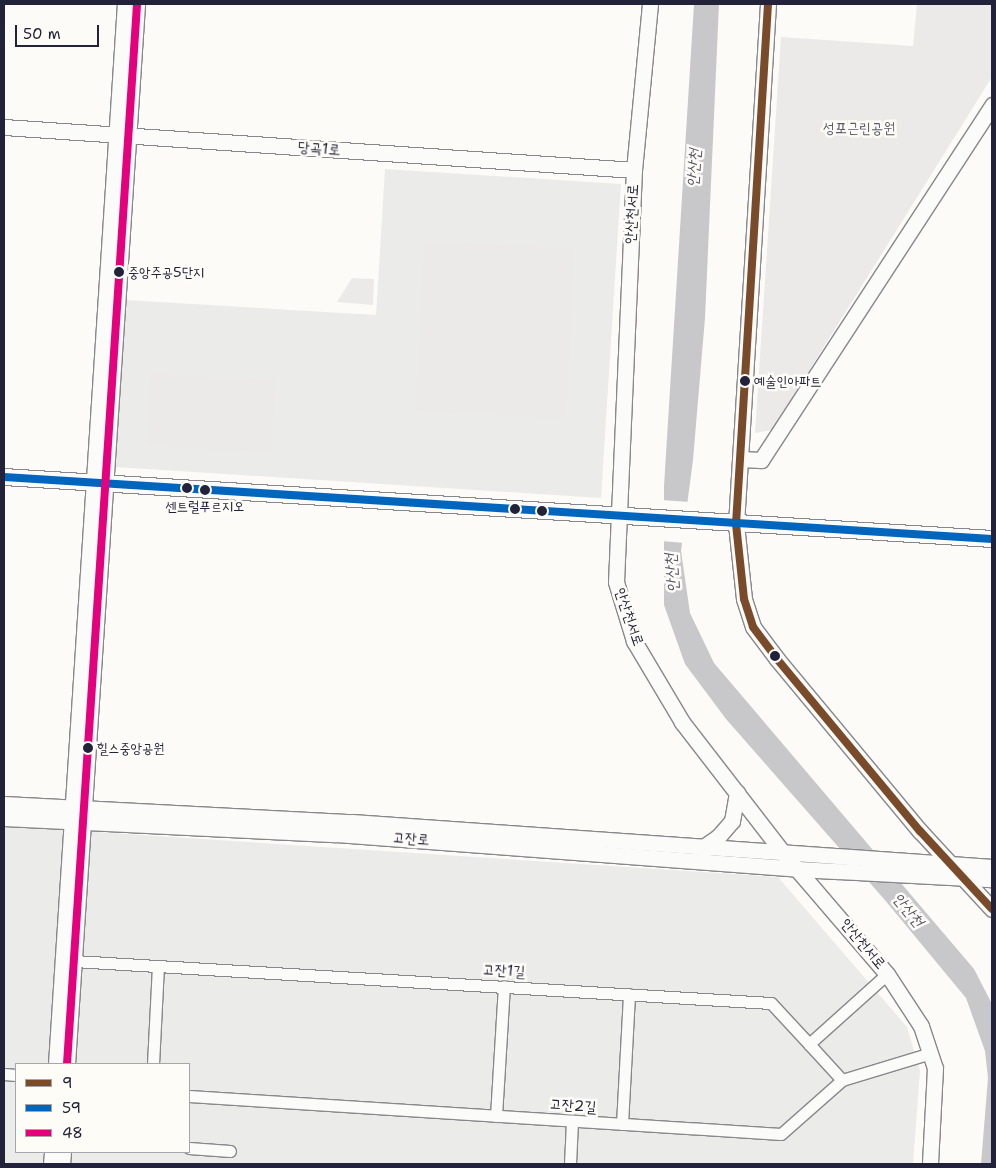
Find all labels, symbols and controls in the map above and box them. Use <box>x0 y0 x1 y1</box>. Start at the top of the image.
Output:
scale bar <box>18 15 101 47</box>
text: 50 m <box>23 24 61 44</box>
park label: 성포근린공원 <box>823 120 895 138</box>
street label: 당곡1로 <box>297 139 341 159</box>
water label: 안산천 <box>683 148 705 188</box>
street label: 안산천서로 <box>621 183 643 245</box>
place label: 중앙주공5단지 <box>128 264 204 280</box>
marker: 중앙주공5단지 <box>114 267 124 277</box>
place label: 예술인아파트 <box>754 373 822 389</box>
marker: 예술인아파트 <box>740 376 750 386</box>
unlabelled marker <box>182 483 192 493</box>
marker: 센트럴푸르지오 <box>200 485 210 495</box>
place label: 센트럴푸르지오 <box>166 498 244 514</box>
unlabelled marker <box>510 504 520 514</box>
unlabelled marker <box>537 506 547 516</box>
water label: 안산천 <box>661 553 683 593</box>
street label: 안산천서로 <box>611 586 647 648</box>
unlabelled marker <box>770 651 780 661</box>
place label: 힐스중앙공원 <box>97 740 165 756</box>
marker: 힐스중앙공원 <box>83 743 93 753</box>
street label: 고잔로 <box>392 829 430 849</box>
water label: 안산천 <box>888 889 928 931</box>
street label: 안산천서로 <box>837 915 889 973</box>
street label: 고잔1길 <box>482 961 526 981</box>
legend <box>15 1063 190 1153</box>
text: 9 <box>62 1073 73 1093</box>
street label: 고잔2길 <box>549 1095 597 1117</box>
text: 59 <box>62 1098 81 1118</box>
text: 48 <box>62 1123 83 1143</box>

